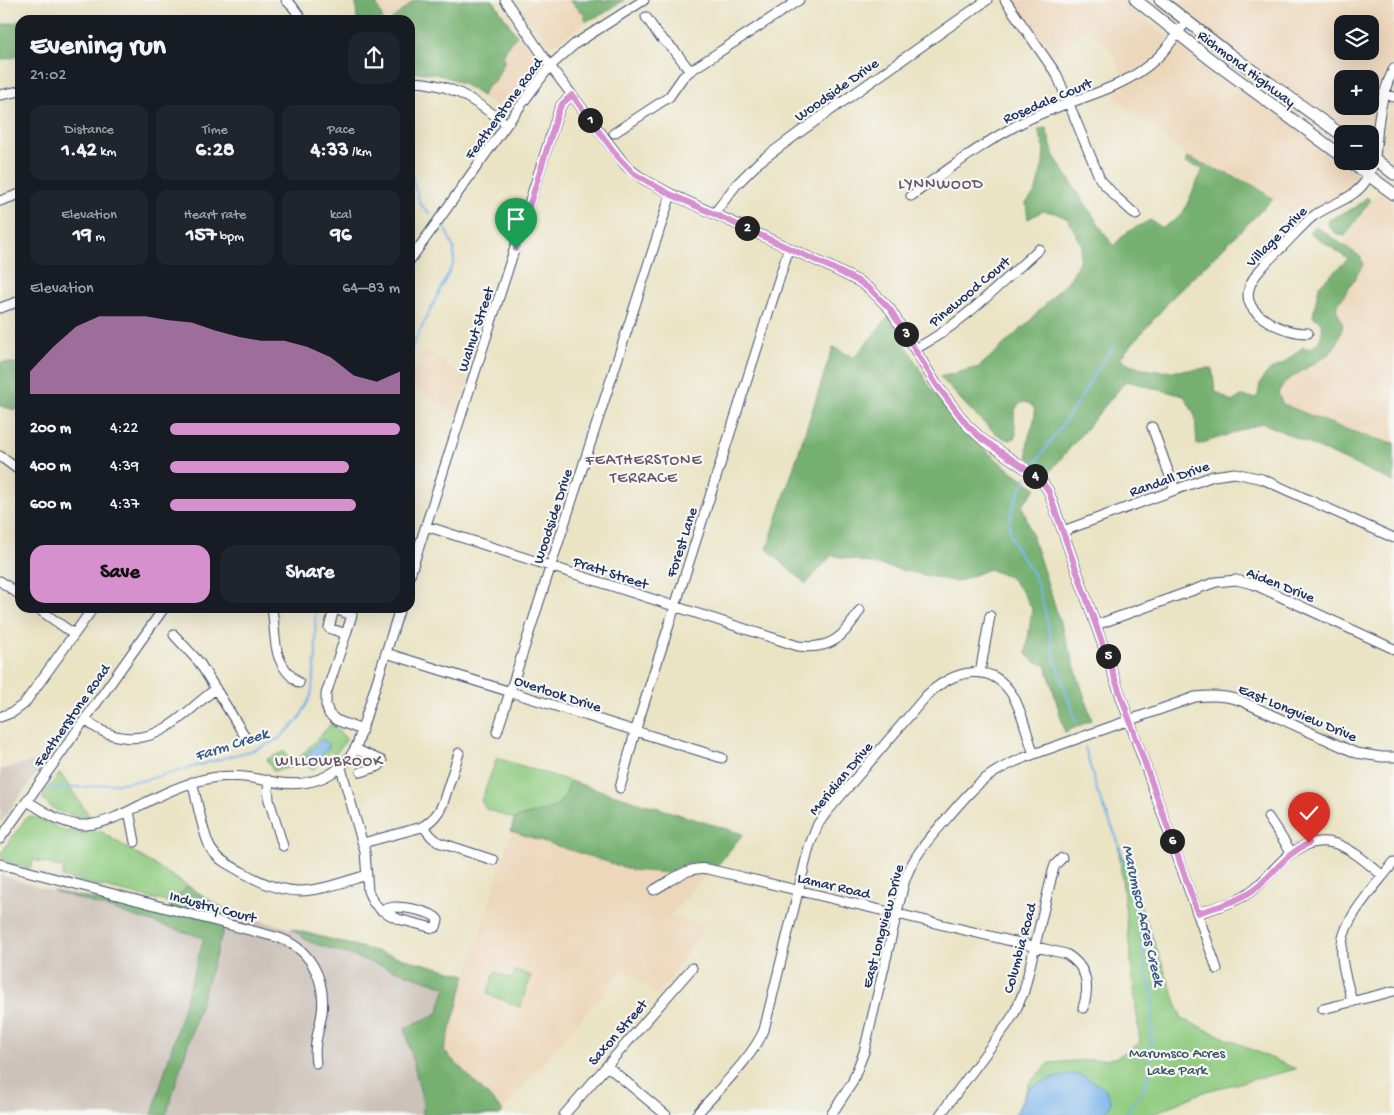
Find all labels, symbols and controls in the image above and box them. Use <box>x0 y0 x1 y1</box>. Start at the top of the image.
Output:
map controls <box>1334 15 1379 170</box>
button: layers <box>1334 15 1379 60</box>
street label: Richmond Highway <box>1193 27 1299 113</box>
text: Evening run <box>30 31 166 64</box>
button: share <box>348 32 400 84</box>
street label: Featherstone Road <box>461 54 548 164</box>
street label: Woodside Drive <box>792 55 883 126</box>
text: 21:02 <box>30 67 66 86</box>
button: + <box>1334 70 1379 115</box>
street label: Rosedale Court <box>1001 74 1097 129</box>
pin: 1 <box>578 108 602 132</box>
text: 1 <box>588 112 593 129</box>
text: Distance <box>64 122 114 139</box>
text: Time <box>202 122 228 139</box>
text: Pace <box>327 122 355 139</box>
button: − <box>1334 125 1379 170</box>
text: 1.42 <box>62 139 97 164</box>
text: 6:28 <box>195 139 235 164</box>
text: 4:33 <box>310 139 349 164</box>
text: km <box>97 144 116 161</box>
text: /km <box>349 144 372 161</box>
district label: LYNNWOOD <box>898 176 984 195</box>
pin <box>495 198 537 249</box>
street label: Village Drive <box>1242 203 1312 272</box>
icon: arrive <box>502 205 530 233</box>
text: Elevation <box>61 207 117 224</box>
text: Heart rate <box>184 207 246 224</box>
text: kcal <box>330 207 352 224</box>
pin: 2 <box>734 216 760 240</box>
text: 2 <box>744 220 751 237</box>
text: 19 <box>73 224 92 249</box>
text: 157 <box>186 224 216 249</box>
text: 96 <box>330 224 352 249</box>
text: m <box>92 229 105 246</box>
text: bpm <box>216 229 244 246</box>
street label: Pinewood Court <box>925 252 1016 332</box>
text: Elevation <box>30 280 94 299</box>
text: 64–83 m <box>342 280 400 299</box>
street label: Walnut Street <box>455 283 500 374</box>
pin: 3 <box>894 322 918 346</box>
text: 3 <box>903 326 910 343</box>
text: 200 m <box>30 420 71 439</box>
text: 4:22 <box>110 420 138 439</box>
district label: FEATHERSTONE TERRACE <box>585 452 702 489</box>
text: 400 m <box>30 458 71 477</box>
text: 4:39 <box>110 458 139 477</box>
street label: Randall Drive <box>1127 458 1212 502</box>
pin: 4 <box>1022 464 1048 488</box>
street label: Woodside Drive <box>530 467 578 566</box>
text: 4 <box>1032 468 1039 485</box>
text: 600 m <box>30 496 71 515</box>
text: 4:37 <box>110 496 139 515</box>
street label: Forest Lane <box>663 505 703 581</box>
button: Save <box>30 545 210 603</box>
button: Share <box>220 545 400 603</box>
street label: Pratt Street <box>570 553 652 595</box>
street label: Aiden Drive <box>1243 564 1317 608</box>
pin: 5 <box>1096 644 1120 668</box>
text: 5 <box>1105 648 1112 665</box>
street label: Featherstone Road <box>30 660 116 772</box>
street label: Overlook Drive <box>512 672 603 718</box>
street label: East Longview Drive <box>1235 681 1360 747</box>
water label: Farm Creek <box>193 725 273 767</box>
street label: Meridian Drive <box>806 739 878 820</box>
district label: WILLOWBROOK <box>275 753 384 772</box>
pin <box>1288 792 1330 843</box>
icon: check <box>1295 799 1323 827</box>
pin: 6 <box>1160 828 1184 854</box>
text: 6 <box>1169 833 1176 850</box>
water label: Marumsco Acres Creek <box>1116 843 1168 990</box>
street label: East Longview Drive <box>859 862 909 990</box>
street label: Lamar Road <box>795 870 873 904</box>
street label: Industry Court <box>167 888 260 929</box>
street label: Columbia Road <box>1000 900 1042 996</box>
street label: Saxon Street <box>585 995 653 1070</box>
park label: Marumsco Acres Lake Park <box>1129 1045 1226 1080</box>

